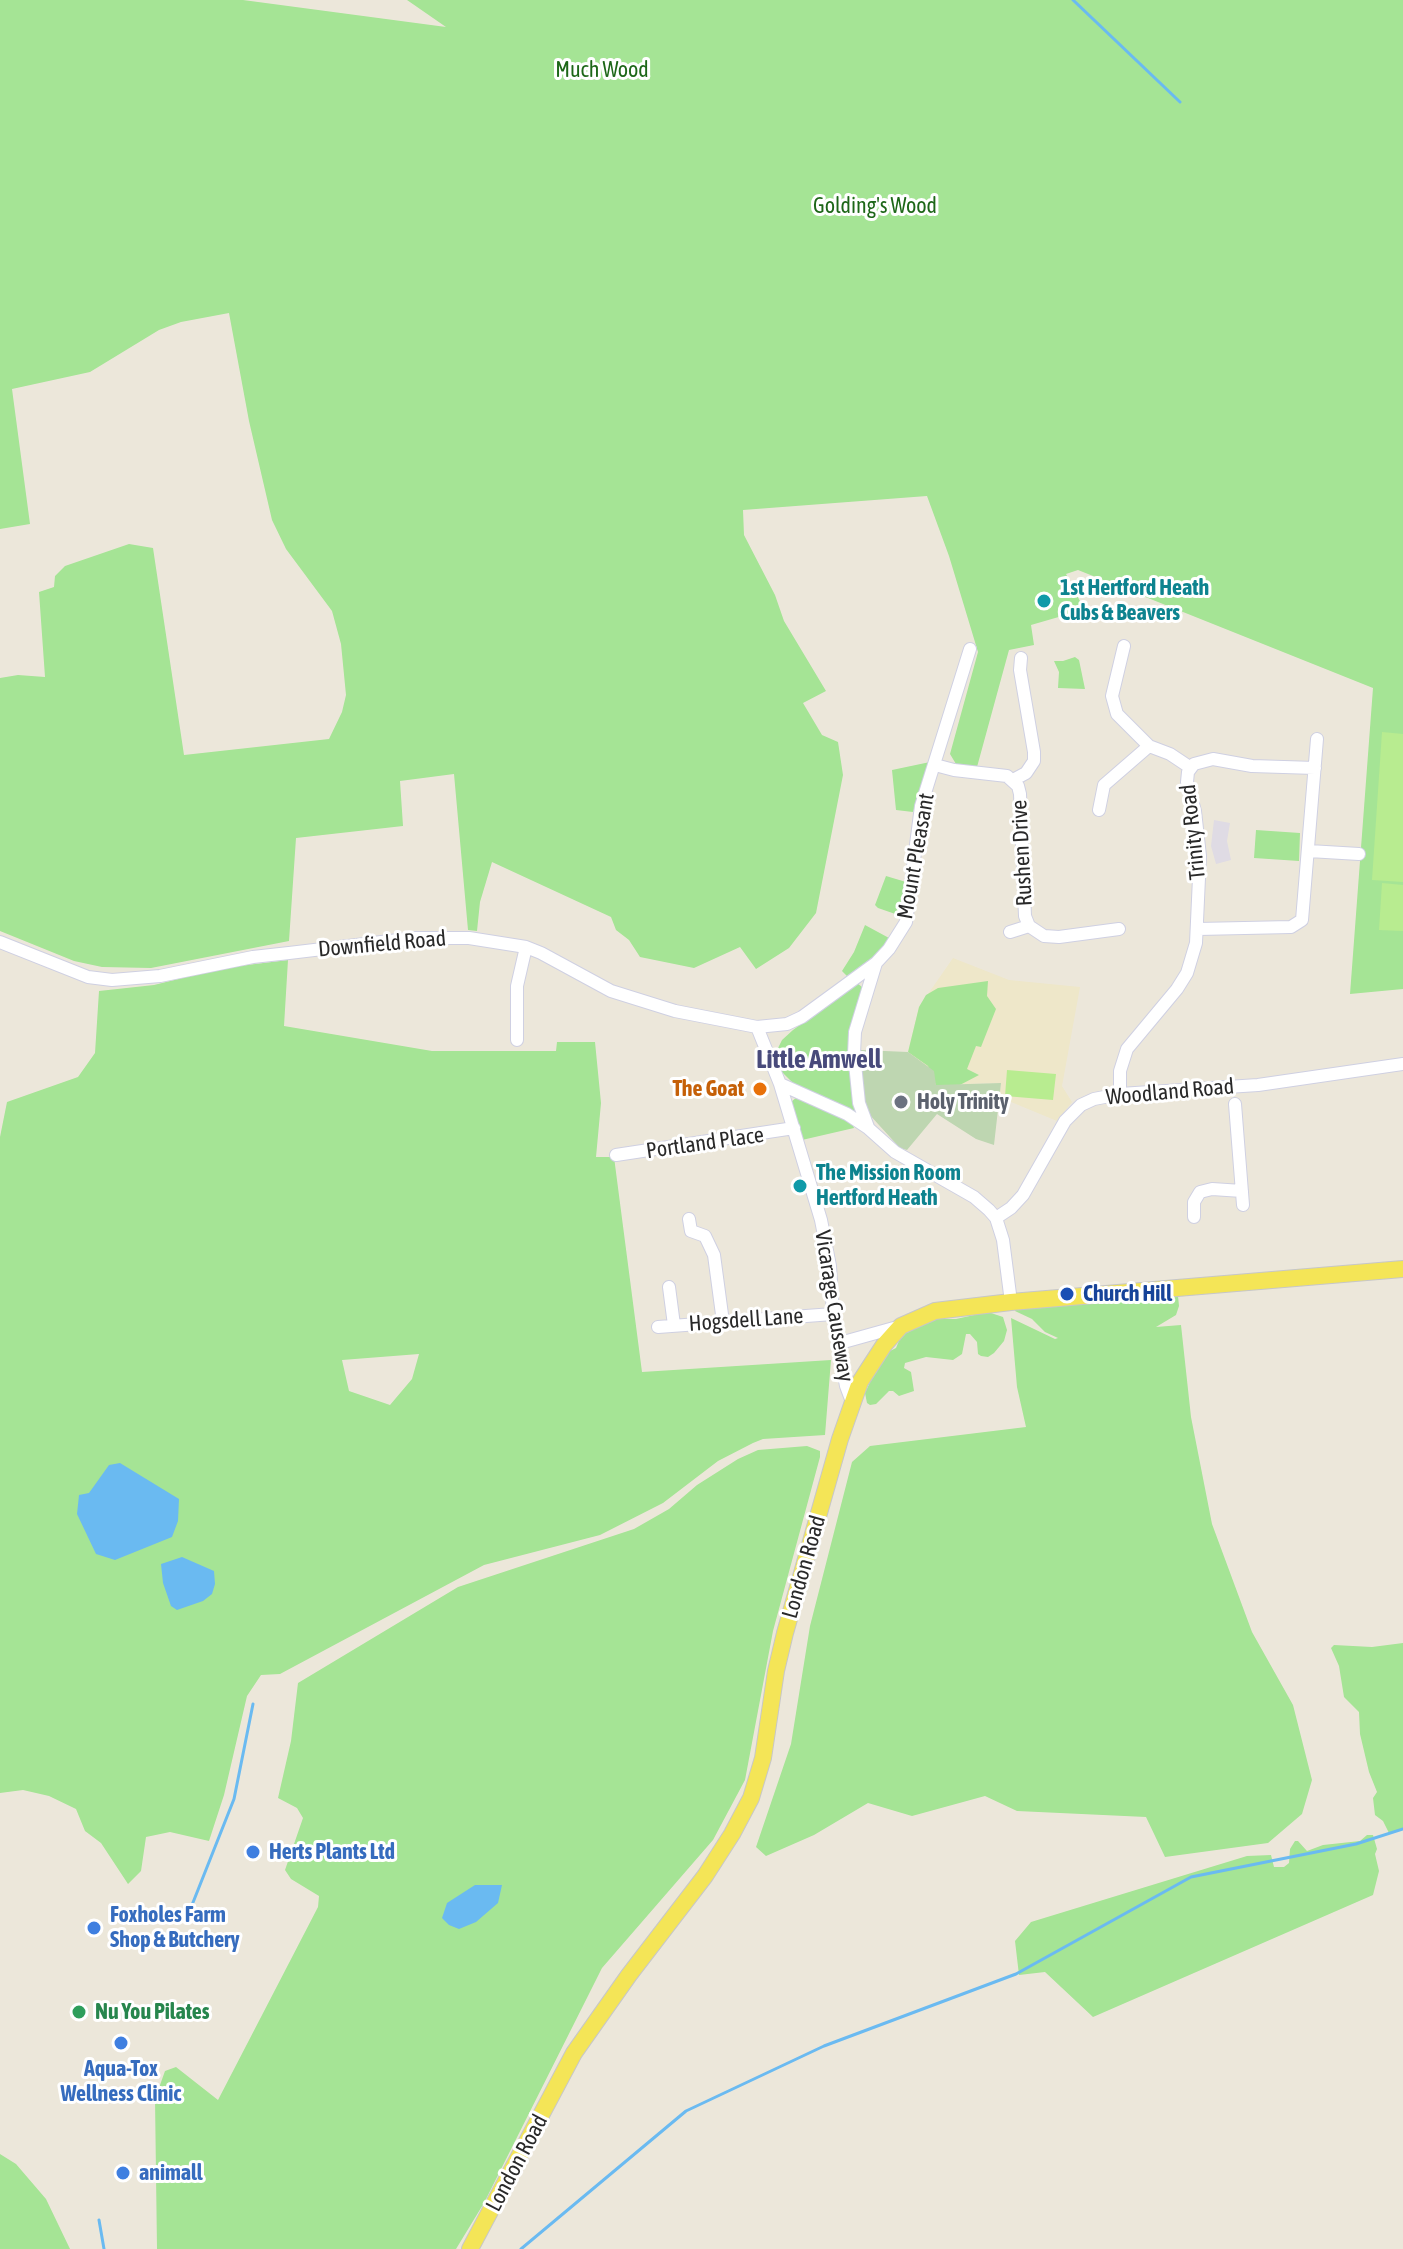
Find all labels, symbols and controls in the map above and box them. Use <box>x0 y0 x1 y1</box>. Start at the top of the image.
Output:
park label: Much Wood <box>555 57 649 83</box>
park label: Golding's Wood <box>813 193 937 219</box>
place label: 1st Hertford Heath Cubs & Beavers <box>1060 575 1209 626</box>
marker: 1st Hertford Heath Cubs & Beavers <box>1035 592 1053 610</box>
street label: Trinity Road <box>1175 783 1211 881</box>
street label: Mount Pleasant <box>892 791 940 921</box>
street label: Rushen Drive <box>1006 799 1038 907</box>
street label: Downfield Road <box>317 925 447 963</box>
district label: Little Amwell <box>756 1044 882 1076</box>
street label: Woodland Road <box>1105 1073 1235 1111</box>
place label: The Goat <box>673 1076 744 1102</box>
marker: The Goat <box>751 1080 769 1098</box>
place label: Holy Trinity <box>917 1089 1009 1115</box>
marker: Holy Trinity <box>892 1093 910 1111</box>
street label: Portland Place <box>644 1122 766 1164</box>
place label: The Mission Room Hertford Heath <box>816 1160 961 1212</box>
marker: The Mission Room Hertford Heath <box>791 1177 809 1195</box>
street label: Vicarage Causeway <box>809 1228 859 1384</box>
place label: Church Hill <box>1083 1281 1172 1307</box>
marker: Church Hill <box>1058 1285 1076 1303</box>
street label: Hogsdell Lane <box>688 1303 804 1337</box>
street label: London Road <box>777 1512 831 1622</box>
place label: Herts Plants Ltd <box>269 1839 395 1865</box>
marker: Herts Plants Ltd <box>244 1843 262 1861</box>
place label: Foxholes Farm Shop & Butchery <box>110 1902 240 1954</box>
marker: Foxholes Farm Shop & Butchery <box>85 1919 103 1937</box>
place label: Nu You Pilates <box>95 1999 210 2025</box>
marker: Nu You Pilates <box>70 2003 88 2021</box>
marker: Aqua-Tox Wellness Clinic <box>112 2034 130 2052</box>
place label: Aqua-Tox Wellness Clinic <box>61 2056 181 2108</box>
street label: London Road <box>480 2110 554 2216</box>
place label: animall <box>139 2160 203 2186</box>
marker: animall <box>114 2164 132 2182</box>

